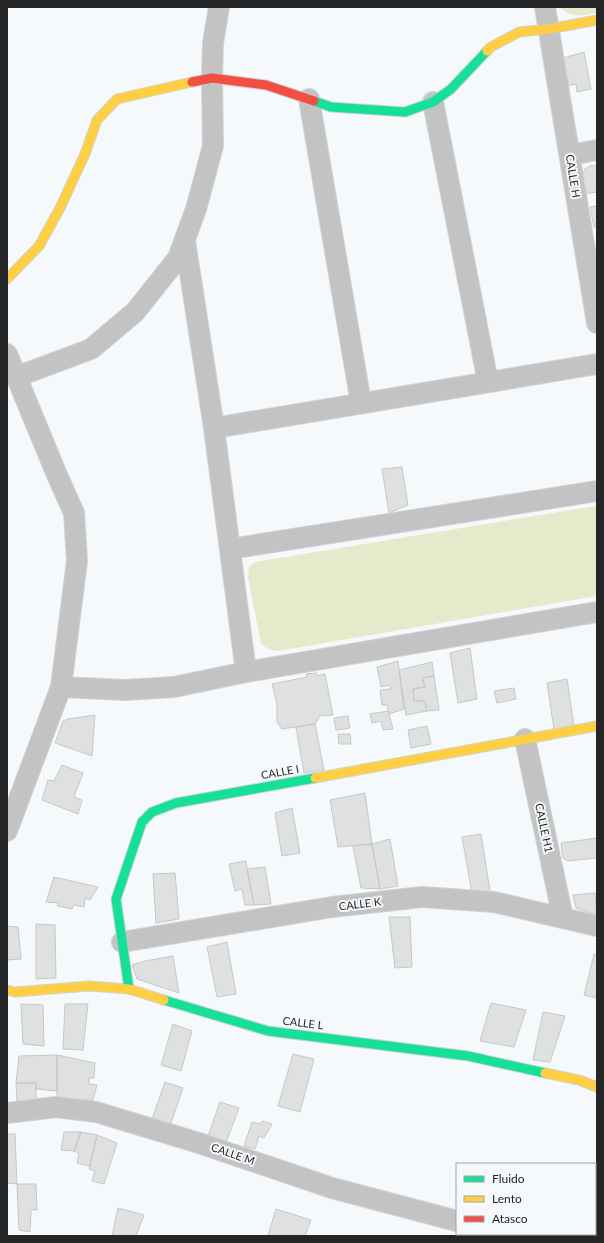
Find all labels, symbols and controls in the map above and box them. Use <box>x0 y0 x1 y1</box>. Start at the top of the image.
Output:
street label: CALLE H <box>564 153 583 199</box>
street label: CALLE I <box>260 762 300 781</box>
street label: CALLE H1 <box>533 802 556 854</box>
street label: CALLE K <box>338 894 383 913</box>
street label: CALLE L <box>282 1014 324 1031</box>
street label: CALLE M <box>210 1140 257 1167</box>
legend <box>456 1163 596 1235</box>
text: Fluido <box>492 1171 525 1186</box>
text: Lento <box>492 1191 522 1206</box>
text: Atasco <box>492 1211 528 1226</box>

